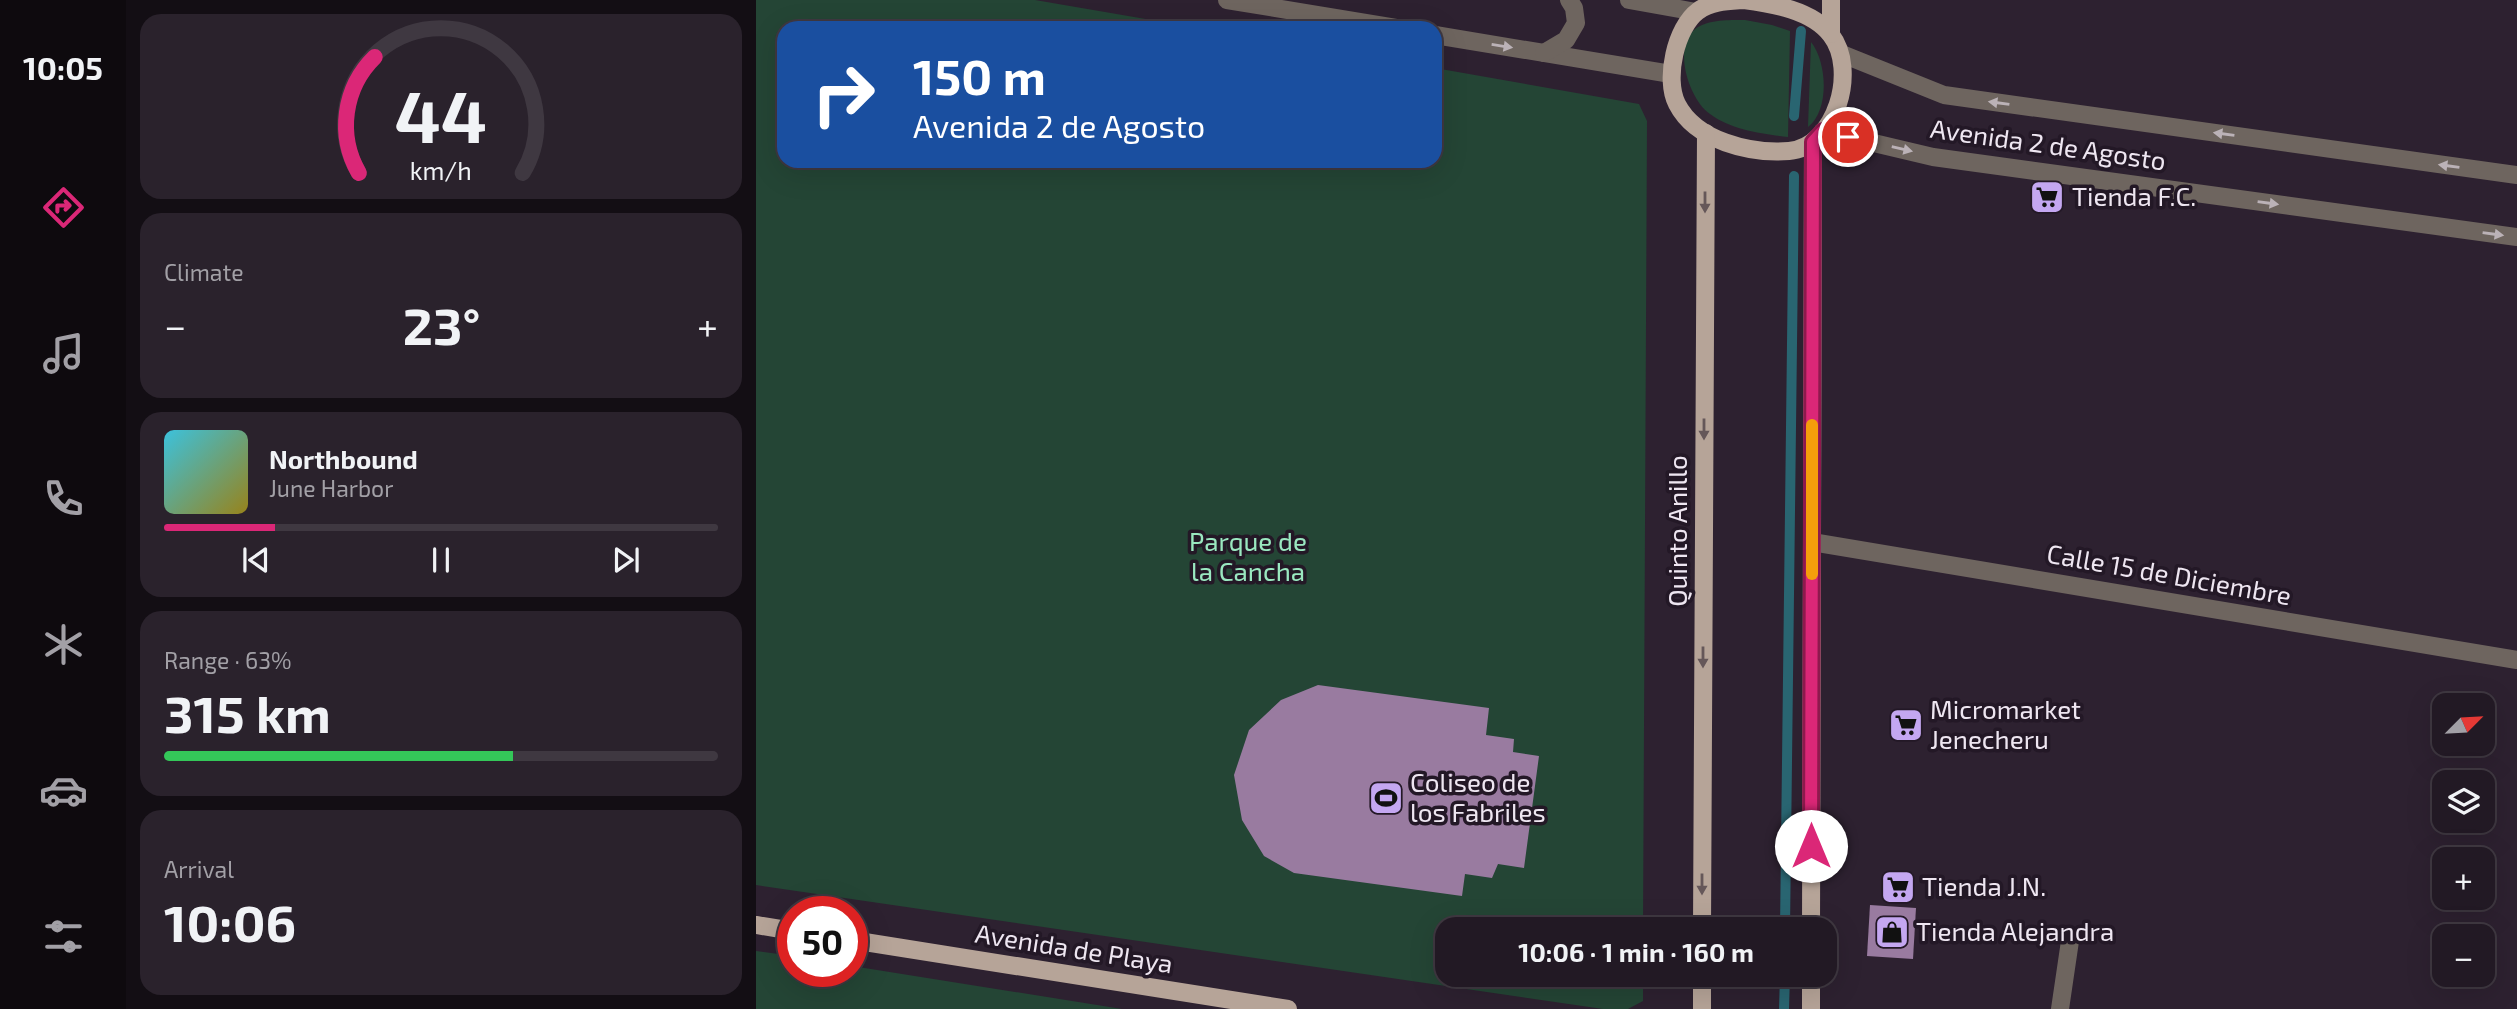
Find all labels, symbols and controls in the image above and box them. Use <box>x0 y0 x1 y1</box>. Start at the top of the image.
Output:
one-way arrow <box>1491 41 1513 52</box>
text: 150 m <box>913 46 1046 105</box>
text: 10:05 <box>23 48 103 86</box>
icon: right <box>798 49 889 140</box>
text: 44 <box>395 70 487 158</box>
one-way arrow <box>1988 97 2010 108</box>
text: Avenida 2 de Agosto <box>913 106 1205 144</box>
pin <box>1818 107 1878 167</box>
street label: Avenida 2 de Agosto <box>1928 112 2168 175</box>
icon: arrive <box>1829 118 1867 156</box>
one-way arrow <box>2213 129 2235 140</box>
one-way arrow <box>1891 144 1913 155</box>
text: km/h <box>410 154 472 184</box>
one-way arrow <box>2438 160 2460 171</box>
supermarket icon: Tienda F.C. <box>2028 178 2066 216</box>
place label: Tienda F.C. <box>2072 180 2196 211</box>
icon: directions <box>39 183 88 232</box>
one-way arrow <box>1700 191 1711 213</box>
one-way arrow <box>2257 197 2279 208</box>
one-way arrow <box>2482 229 2504 240</box>
text: Climate <box>164 258 244 286</box>
text: 23° <box>403 293 480 355</box>
text: − <box>164 302 186 348</box>
text: + <box>697 302 718 348</box>
icon: music <box>39 329 88 378</box>
one-way arrow <box>1698 418 1710 440</box>
text: Northbound <box>269 443 418 474</box>
street label: Quinto Anillo <box>1661 455 1692 607</box>
icon: phone <box>39 474 88 523</box>
text: June Harbor <box>269 474 393 502</box>
park label: Parque de la Cancha <box>1189 525 1307 586</box>
street label: Calle 15 de Diciembre <box>2045 537 2294 610</box>
icon: previous <box>237 541 275 579</box>
icon: pause <box>422 541 460 579</box>
icon: next <box>607 541 645 579</box>
icon: climate <box>39 620 88 669</box>
text: Range · 63% <box>164 646 292 674</box>
one-way arrow <box>1697 646 1709 668</box>
text: 315 km <box>164 681 331 743</box>
place label: Micromarket Jenecheru <box>1930 693 2081 754</box>
north arrow <box>2432 693 2496 756</box>
map controls <box>2432 693 2495 987</box>
supermarket icon: Micromarket Jenecheru <box>1887 706 1925 744</box>
icon: car <box>39 766 88 815</box>
place label: Coliseo de los Fabriles <box>1410 766 1546 827</box>
button: layers <box>2432 770 2495 833</box>
sports icon: Coliseo de los Fabriles <box>1367 779 1405 817</box>
position arrow <box>1774 809 1848 883</box>
button: + <box>2432 847 2495 910</box>
text: Arrival <box>164 855 234 883</box>
supermarket icon: Tienda J.N. <box>1879 868 1917 906</box>
place label: Tienda J.N. <box>1922 870 2046 901</box>
one-way arrow <box>1696 873 1708 895</box>
text: 10:06 <box>164 890 296 952</box>
speed limit sign: 50 <box>777 896 868 987</box>
icon: filters <box>39 912 88 961</box>
shop icon: Tienda Alejandra <box>1873 913 1911 951</box>
place label: Tienda Alejandra <box>1916 915 2114 946</box>
street label: Avenida de Playa <box>973 917 1175 978</box>
button: − <box>2432 924 2495 987</box>
text: 10:06 · 1 min · 160 m <box>1518 936 1754 967</box>

